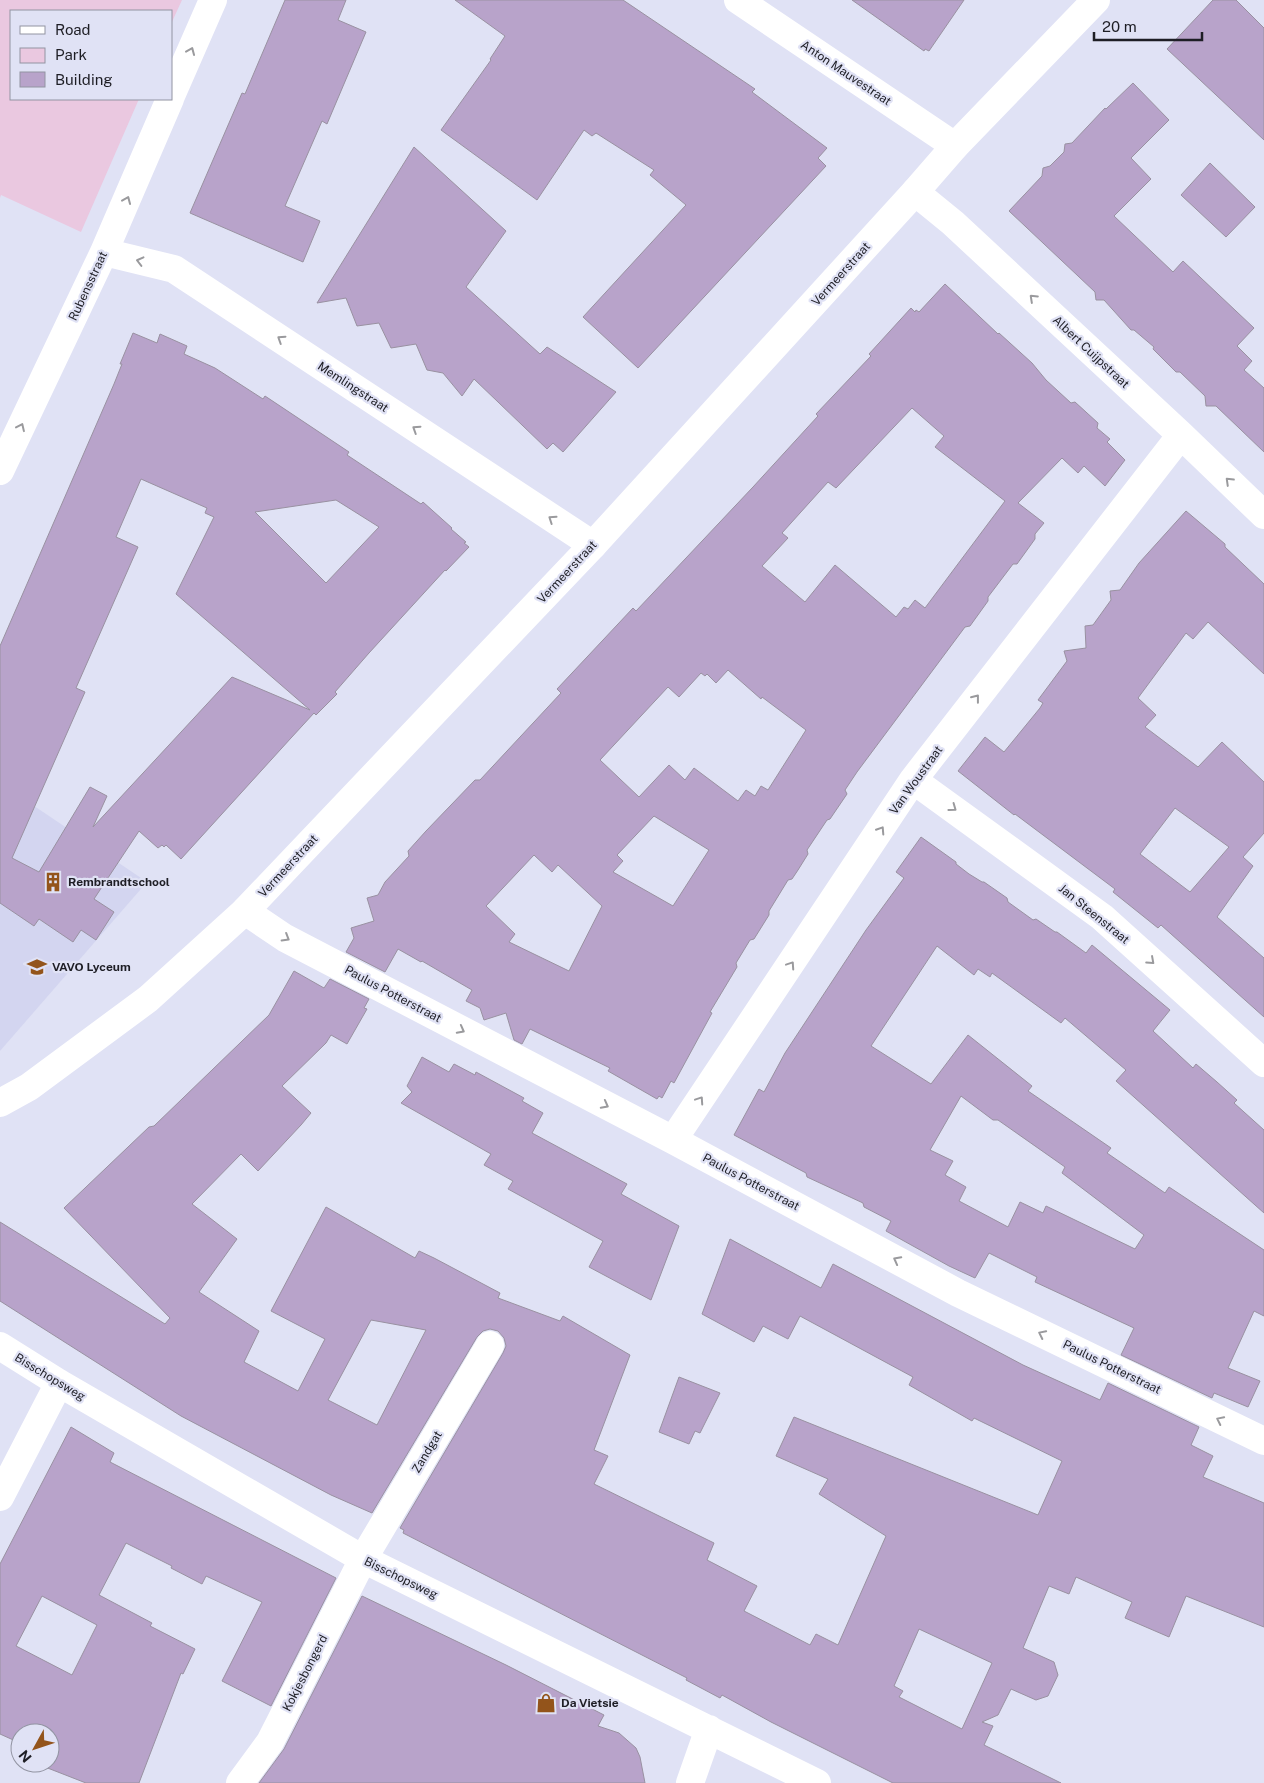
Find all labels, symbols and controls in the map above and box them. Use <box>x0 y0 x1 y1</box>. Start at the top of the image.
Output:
legend <box>10 10 172 100</box>
scale bar <box>1094 10 1202 42</box>
text: 20 m <box>1102 18 1137 35</box>
text: Road <box>55 21 91 38</box>
street label: Anton Mauvestraat <box>798 38 894 109</box>
text: Park <box>55 46 87 63</box>
one-way arrow <box>184 47 195 56</box>
text: Building <box>55 71 113 88</box>
one-way arrow <box>120 196 131 205</box>
street label: Vermeerstraat <box>809 239 873 309</box>
street label: Rubensstraat <box>66 249 110 323</box>
one-way arrow <box>136 256 145 267</box>
one-way arrow <box>1030 295 1039 304</box>
street label: Albert Cuijpstraat <box>1050 313 1132 391</box>
one-way arrow <box>277 336 286 346</box>
street label: Memlingstraat <box>315 359 391 415</box>
one-way arrow <box>15 423 25 432</box>
one-way arrow <box>413 426 422 435</box>
one-way arrow <box>1226 478 1235 487</box>
one-way arrow <box>548 515 557 525</box>
street label: Vermeerstraat <box>534 538 600 606</box>
one-way arrow <box>971 695 980 704</box>
street label: Van Woustraat <box>886 743 946 817</box>
one-way arrow <box>947 802 957 811</box>
one-way arrow <box>874 826 884 835</box>
street label: Vermeerstraat <box>255 832 321 900</box>
building icon: Rembrandtschool <box>42 871 64 893</box>
place label: Rembrandtschool <box>68 875 170 889</box>
street label: Jan Steenstraat <box>1056 881 1132 947</box>
one-way arrow <box>281 932 290 942</box>
one-way arrow <box>1145 955 1154 964</box>
school or university icon: VAVO Lyceum <box>26 956 48 978</box>
place label: VAVO Lyceum <box>52 960 131 974</box>
one-way arrow <box>785 961 794 971</box>
street label: Paulus Potterstraat <box>342 963 444 1026</box>
one-way arrow <box>456 1024 465 1034</box>
one-way arrow <box>694 1096 703 1106</box>
one-way arrow <box>600 1099 609 1109</box>
street label: Paulus Potterstraat <box>700 1151 802 1214</box>
one-way arrow <box>893 1257 902 1267</box>
one-way arrow <box>1038 1329 1047 1340</box>
street label: Paulus Potterstraat <box>1061 1337 1164 1397</box>
street label: Bisschopsweg <box>12 1350 88 1404</box>
one-way arrow <box>1216 1415 1225 1426</box>
street label: Zandgat <box>409 1428 445 1476</box>
street label: Bisschopsweg <box>362 1554 440 1602</box>
street label: Kokjesbongerd <box>280 1632 330 1714</box>
shop icon: Da Vietsie <box>535 1692 557 1714</box>
place label: Da Vietsie <box>561 1696 619 1710</box>
north arrow <box>10 1723 60 1773</box>
text: N <box>15 1747 35 1766</box>

